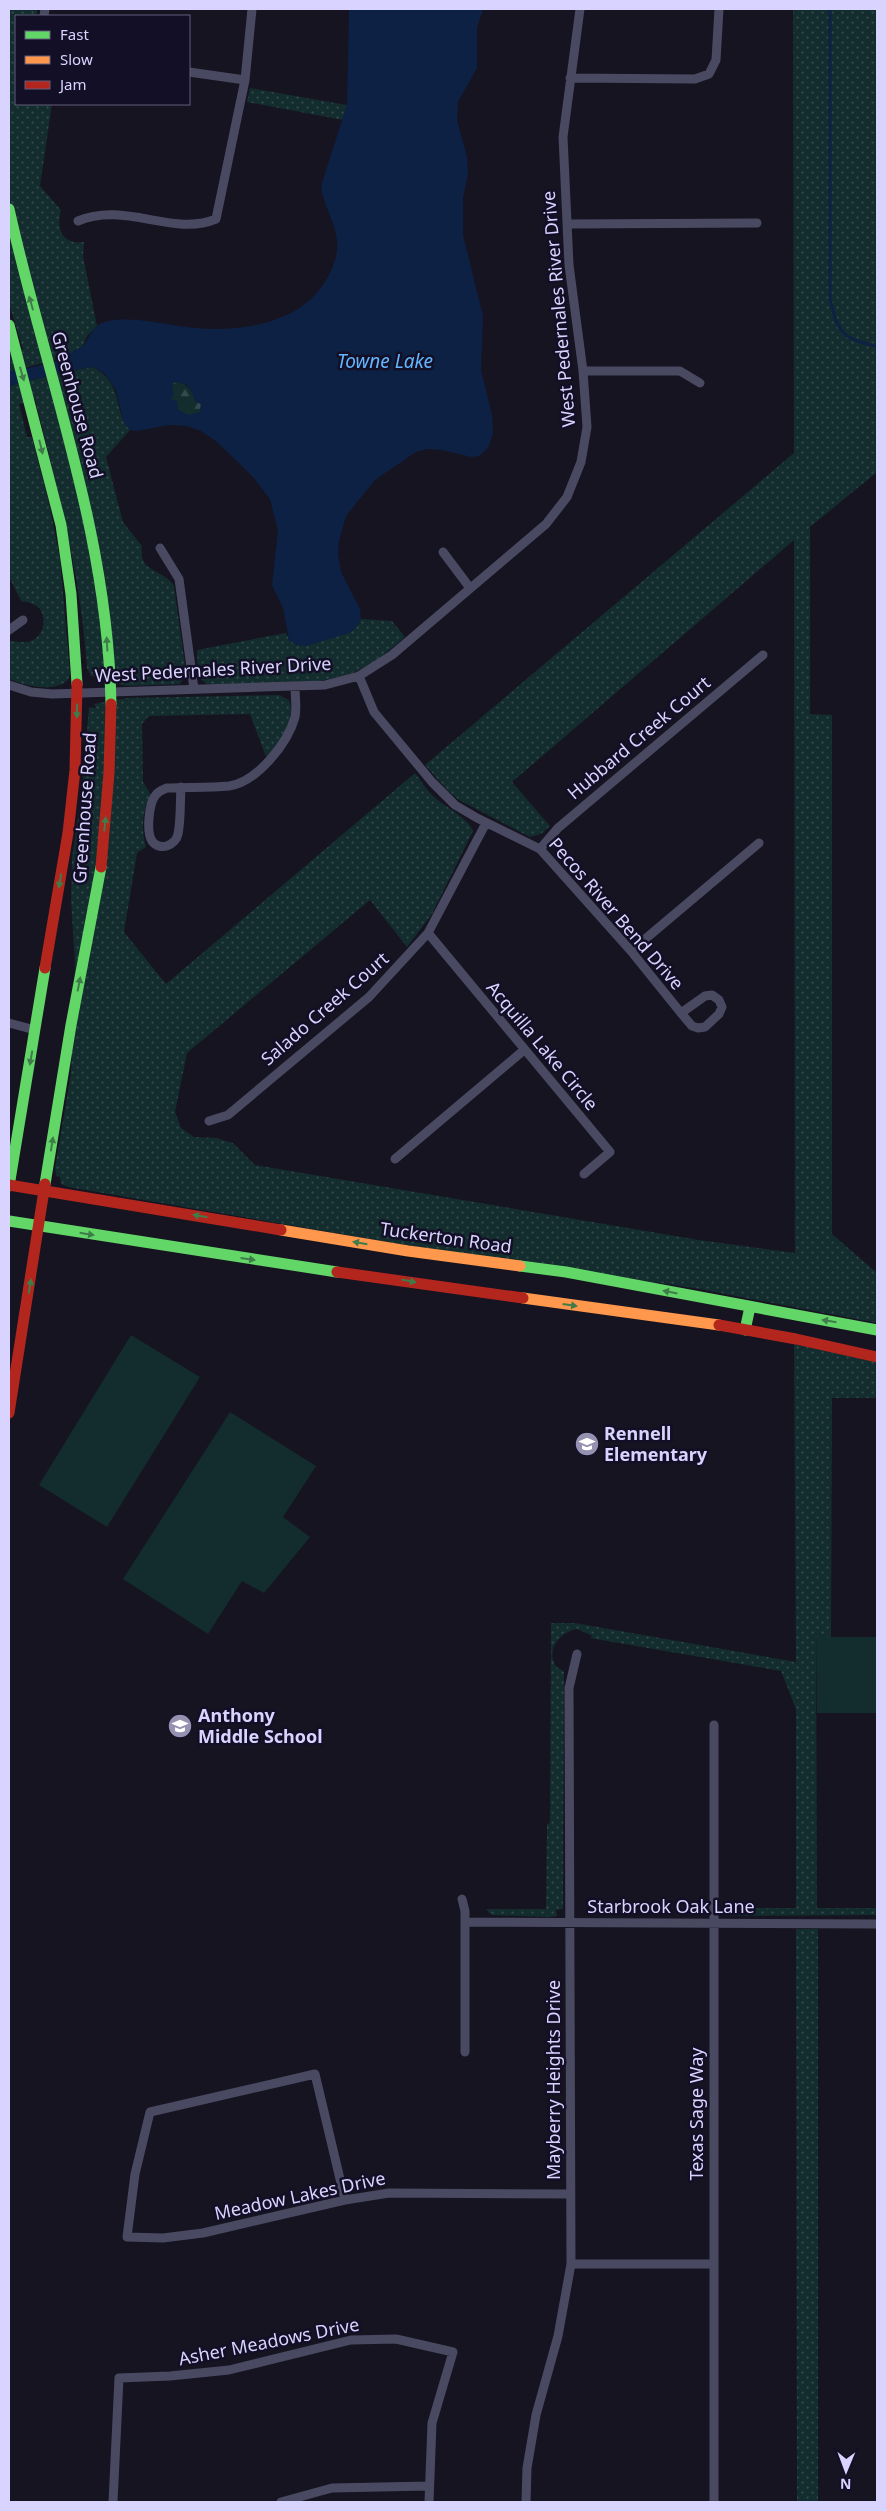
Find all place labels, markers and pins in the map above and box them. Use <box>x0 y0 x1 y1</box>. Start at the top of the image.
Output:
place label: Rennell Elementary <box>604 1421 708 1466</box>
school or university icon: Rennell Elementary <box>574 1431 600 1457</box>
place label: Anthony Middle School <box>198 1703 323 1748</box>
school or university icon: Anthony Middle School <box>167 1713 193 1739</box>

